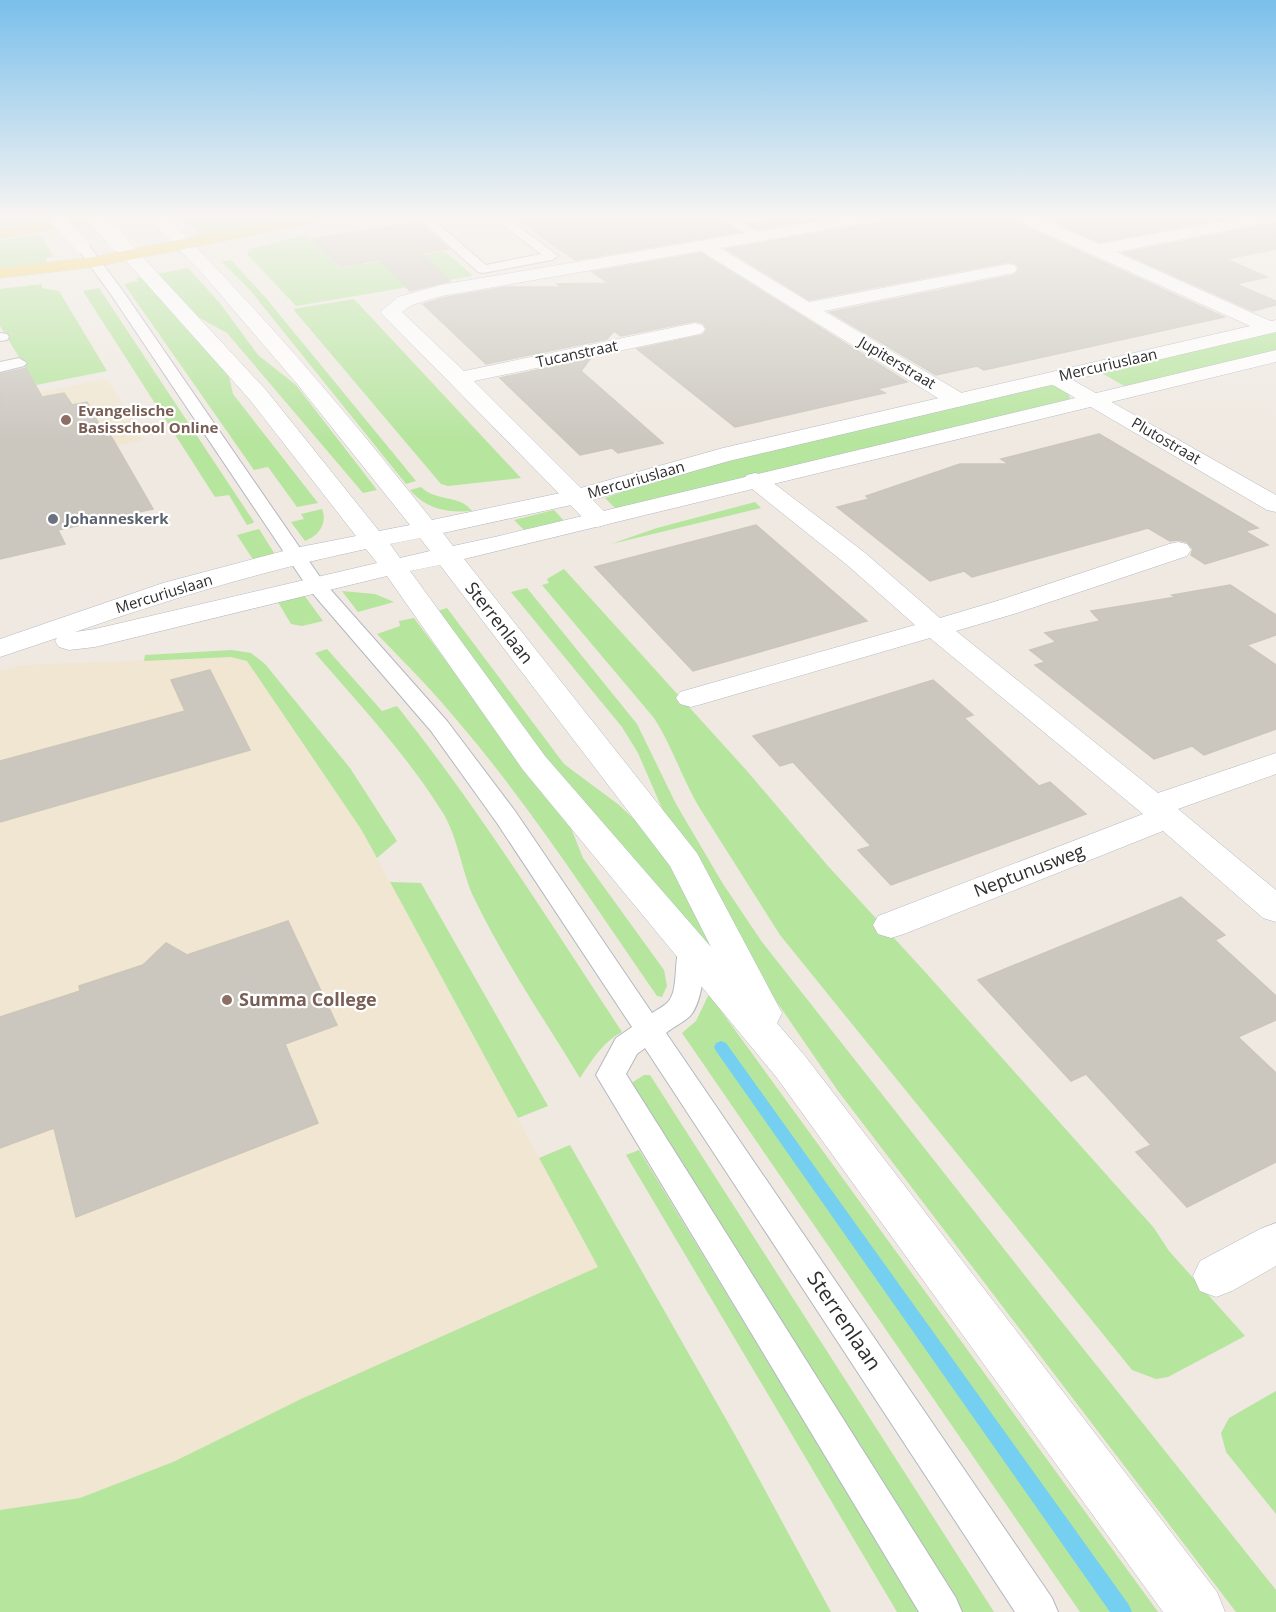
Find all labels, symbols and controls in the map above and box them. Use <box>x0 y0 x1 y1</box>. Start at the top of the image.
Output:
street label: Jupiterstraat <box>853 330 940 393</box>
street label: Tucanstraat <box>534 335 619 371</box>
street label: Mercuriuslaan <box>1057 343 1159 385</box>
place label: Evangelische Basisschool Online <box>78 400 219 437</box>
street label: Plutostraat <box>1128 412 1205 468</box>
marker: Evangelische Basisschool Online <box>59 413 73 427</box>
street label: Mercuriuslaan <box>585 456 687 502</box>
place label: Johanneskerk <box>63 508 169 528</box>
marker: Johanneskerk <box>46 512 60 526</box>
street label: Mercuriuslaan <box>113 569 215 617</box>
street label: Sterrenlaan <box>460 576 539 668</box>
street label: Neptunusweg <box>970 838 1088 902</box>
place label: Summa College <box>239 987 377 1011</box>
marker: Summa College <box>220 993 234 1007</box>
street label: Sterrenlaan <box>801 1265 888 1376</box>

